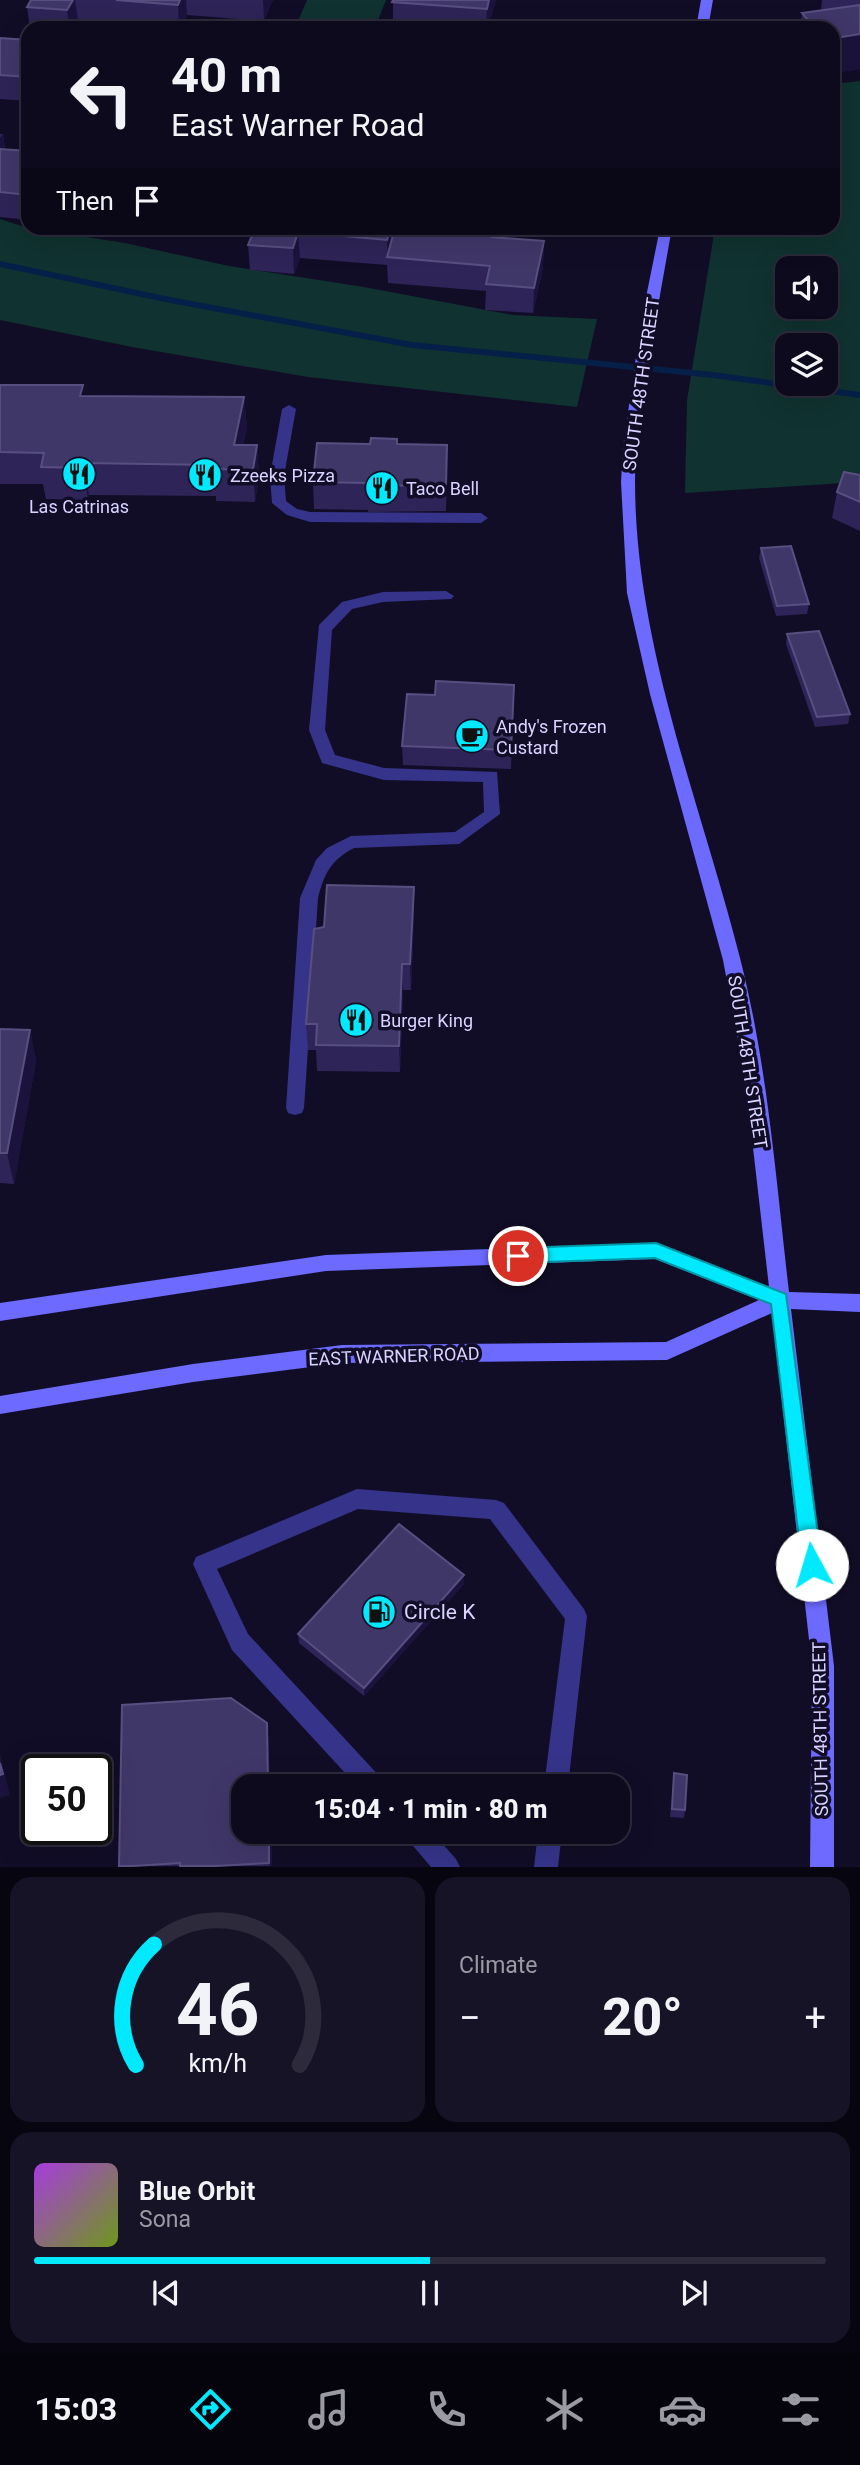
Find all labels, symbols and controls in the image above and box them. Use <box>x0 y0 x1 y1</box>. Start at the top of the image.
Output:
text: 40 m <box>171 47 282 104</box>
icon: left <box>56 49 147 140</box>
text: East Warner Road <box>171 106 424 144</box>
icon: arrive <box>128 182 166 220</box>
text: Then <box>56 186 114 216</box>
map controls <box>775 256 838 396</box>
button: sound <box>775 256 838 319</box>
street label: SOUTH 48TH STREET <box>618 296 664 472</box>
button: layers <box>775 333 838 396</box>
restaurant icon: Las Catrinas <box>60 455 98 493</box>
restaurant icon: Zzeeks Pizza <box>186 456 224 494</box>
place label: Zzeeks Pizza <box>230 465 335 486</box>
restaurant icon: Taco Bell <box>363 469 401 507</box>
place label: Taco Bell <box>406 478 479 499</box>
place label: Las Catrinas <box>29 496 129 517</box>
place label: Andy's Frozen Custard <box>496 716 607 758</box>
cafe icon: Andy's Frozen Custard <box>453 717 491 755</box>
street label: SOUTH 48TH STREET <box>724 974 772 1150</box>
restaurant icon: Burger King <box>337 1001 375 1039</box>
place label: Burger King <box>380 1010 473 1031</box>
pin <box>488 1226 548 1286</box>
icon: arrive <box>499 1237 537 1275</box>
street label: EAST WARNER ROAD <box>308 1343 480 1369</box>
position arrow <box>775 1528 849 1602</box>
fuel station icon: Circle K <box>360 1593 398 1631</box>
place label: Circle K <box>404 1600 476 1624</box>
street label: SOUTH 48TH STREET <box>808 1641 832 1817</box>
speed limit sign: 50 <box>21 1754 112 1845</box>
text: 15:04 · 1 min · 80 m <box>313 1794 548 1824</box>
text: Climate <box>459 1952 538 1979</box>
text: 46 <box>176 1968 259 2054</box>
text: 20° <box>602 1987 683 2048</box>
text: − <box>459 1996 481 2040</box>
text: + <box>804 1996 826 2040</box>
text: km/h <box>188 2049 247 2078</box>
text: Blue Orbit <box>139 2176 255 2206</box>
text: Sona <box>139 2206 191 2233</box>
icon: previous <box>147 2274 185 2312</box>
icon: pause <box>411 2274 449 2312</box>
icon: next <box>675 2274 713 2312</box>
icon: directions <box>186 2385 235 2434</box>
icon: music <box>304 2385 353 2434</box>
icon: phone <box>422 2385 471 2434</box>
icon: climate <box>540 2385 589 2434</box>
icon: car <box>658 2385 707 2434</box>
icon: filters <box>776 2385 825 2434</box>
text: 15:03 <box>35 2390 117 2428</box>

